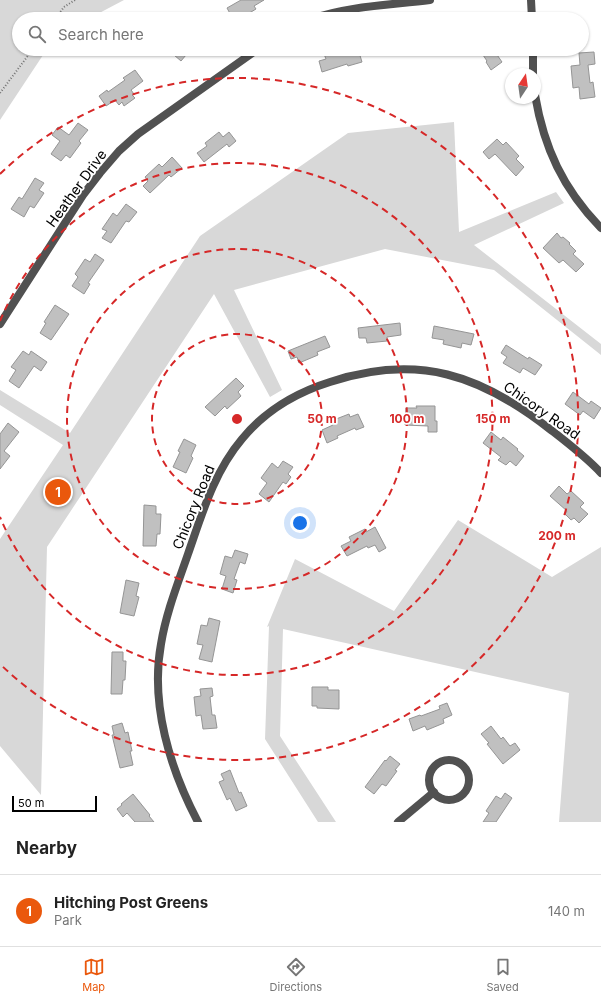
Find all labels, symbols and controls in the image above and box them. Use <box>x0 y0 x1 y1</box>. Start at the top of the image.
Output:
search box <box>12 12 589 56</box>
icon: search <box>26 23 48 45</box>
text: Search here <box>58 25 144 44</box>
north arrow <box>505 68 541 104</box>
street label: Heather Drive <box>42 146 110 230</box>
street label: Chicory Road <box>501 377 583 443</box>
text: 50 m <box>307 411 337 426</box>
text: 100 m <box>389 411 425 426</box>
text: 150 m <box>476 411 510 426</box>
centre of rings <box>230 412 244 426</box>
street label: Chicory Road <box>168 462 218 552</box>
pin: 1 <box>45 477 71 507</box>
your location <box>290 513 310 533</box>
text: 200 m <box>538 528 576 543</box>
scale bar <box>12 794 97 813</box>
text: 50 m <box>18 796 44 810</box>
text: Nearby <box>16 838 77 858</box>
text: Hitching Post Greens <box>54 893 208 912</box>
text: 1 <box>26 903 32 919</box>
text: 140 m <box>548 903 585 919</box>
text: Park <box>54 912 82 928</box>
tab: Map <box>82 956 105 994</box>
tab: Directions <box>270 956 322 994</box>
tab: Saved <box>487 956 519 994</box>

